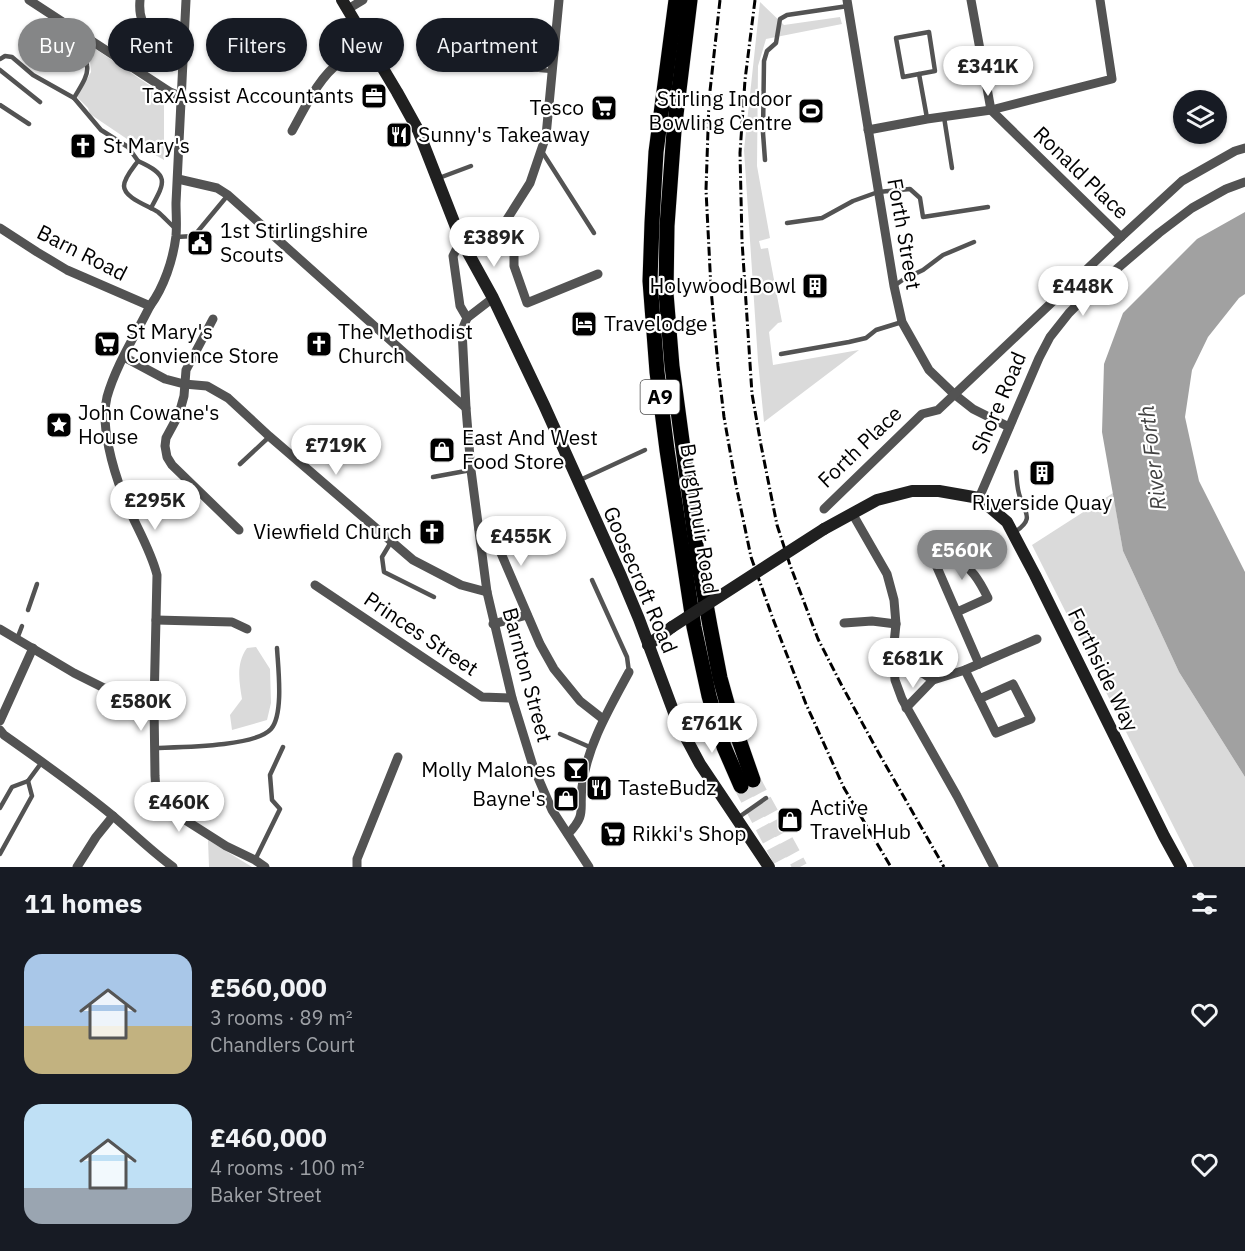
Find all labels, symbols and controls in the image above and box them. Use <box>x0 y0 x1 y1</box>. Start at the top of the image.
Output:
chip: Buy <box>18 18 96 72</box>
chip: Rent <box>108 18 194 72</box>
chip: Filters <box>206 18 307 72</box>
chip: New <box>319 18 404 72</box>
chip: Apartment <box>416 18 559 72</box>
pin: £341K <box>946 46 1030 97</box>
text: £341K <box>957 52 1019 79</box>
place label: TaxAssist Accountants <box>142 81 354 109</box>
office icon: TaxAssist Accountants <box>359 81 389 111</box>
place label: Stirling Indoor Bowling Centre <box>649 84 792 136</box>
map controls <box>1173 90 1227 144</box>
button: layers <box>1173 90 1227 144</box>
place label: Tesco <box>529 93 584 121</box>
supermarket icon: Tesco <box>589 93 619 123</box>
sports icon: Stirling Indoor Bowling Centre <box>796 96 826 126</box>
restaurant icon: Sunny's Takeaway <box>384 120 414 150</box>
place label: Sunny's Takeaway <box>418 120 590 148</box>
street label: Ronald Place <box>1028 120 1135 225</box>
church icon: St Mary's <box>68 131 98 161</box>
place label: St Mary's <box>103 131 190 159</box>
street label: Forth Street <box>881 176 929 292</box>
place label: 1st Stirlingshire Scouts <box>220 216 368 268</box>
street label: Barn Road <box>33 217 132 287</box>
pin: £389K <box>452 217 536 268</box>
text: £389K <box>463 223 525 250</box>
public building icon: 1st Stirlingshire Scouts <box>185 228 215 258</box>
pin: £448K <box>1041 266 1125 317</box>
place label: Holywood Bowl <box>650 271 796 299</box>
building icon: Holywood Bowl <box>800 271 830 301</box>
text: £448K <box>1052 272 1114 299</box>
hotel icon: Travelodge <box>569 309 599 339</box>
place label: Travelodge <box>604 309 708 337</box>
place label: St Mary's Convience Store <box>126 317 279 369</box>
place label: The Methodist Church <box>338 317 473 369</box>
supermarket icon: St Mary's Convience Store <box>92 329 122 359</box>
church icon: The Methodist Church <box>304 329 334 359</box>
street label: Shore Road <box>964 347 1032 458</box>
road number: A9 <box>640 380 680 414</box>
place label: John Cowane's House <box>78 398 219 450</box>
street label: Forth Place <box>811 399 907 493</box>
water label: River Forth <box>1131 404 1172 512</box>
place icon: John Cowane's House <box>44 410 74 440</box>
place label: East And West Food Store <box>462 423 598 475</box>
pin: £719K <box>294 425 378 476</box>
text: £719K <box>305 431 367 458</box>
shop icon: East And West Food Store <box>427 435 457 465</box>
street label: Burghmuir Road <box>674 441 726 596</box>
building icon: Riverside Quay <box>1027 458 1057 488</box>
pin: £295K <box>113 480 197 531</box>
text: £295K <box>124 486 186 513</box>
place label: Riverside Quay <box>972 488 1113 516</box>
street label: Goosecroft Road <box>597 502 684 657</box>
pin: £455K <box>479 516 563 567</box>
place label: Viewfield Church <box>253 517 412 545</box>
church icon: Viewfield Church <box>417 517 447 547</box>
text: £455K <box>490 522 552 549</box>
pin: £560K <box>920 530 1004 581</box>
text: £560K <box>931 536 993 563</box>
street label: Princes Street <box>359 585 484 682</box>
street label: Forthside Way <box>1062 603 1146 737</box>
street label: Barnton Street <box>497 604 559 745</box>
pin: £681K <box>871 638 955 689</box>
text: £681K <box>882 644 944 671</box>
pin: £580K <box>99 681 183 732</box>
text: £580K <box>110 687 172 714</box>
pin: £761K <box>670 703 754 754</box>
text: £761K <box>681 709 743 736</box>
place label: Molly Malones <box>421 755 556 783</box>
bar icon: Molly Malones <box>561 755 591 785</box>
restaurant icon: TasteBudz <box>584 773 614 803</box>
place label: TasteBudz <box>618 773 716 801</box>
pin: £460K <box>137 782 221 833</box>
place label: Bayne's <box>472 784 546 812</box>
shop icon: Bayne's <box>551 784 581 814</box>
text: £460K <box>148 788 210 815</box>
place label: Active Travel Hub <box>810 793 911 845</box>
shop icon: Active Travel Hub <box>775 805 805 835</box>
supermarket icon: Rikki's Shop <box>598 819 628 849</box>
place label: Rikki's Shop <box>632 819 746 847</box>
text: 11 homes <box>24 886 142 920</box>
icon: filters <box>1188 887 1221 920</box>
text: £560,000 <box>210 970 327 1004</box>
icon: home <box>72 978 144 1050</box>
icon: heart <box>1188 998 1221 1031</box>
text: 3 rooms · 89 m² <box>210 1004 353 1031</box>
text: Chandlers Court <box>210 1031 355 1058</box>
text: £460,000 <box>210 1120 327 1154</box>
icon: home <box>72 1128 144 1200</box>
icon: heart <box>1188 1148 1221 1181</box>
text: 4 rooms · 100 m² <box>210 1154 365 1181</box>
text: Baker Street <box>210 1181 322 1208</box>

